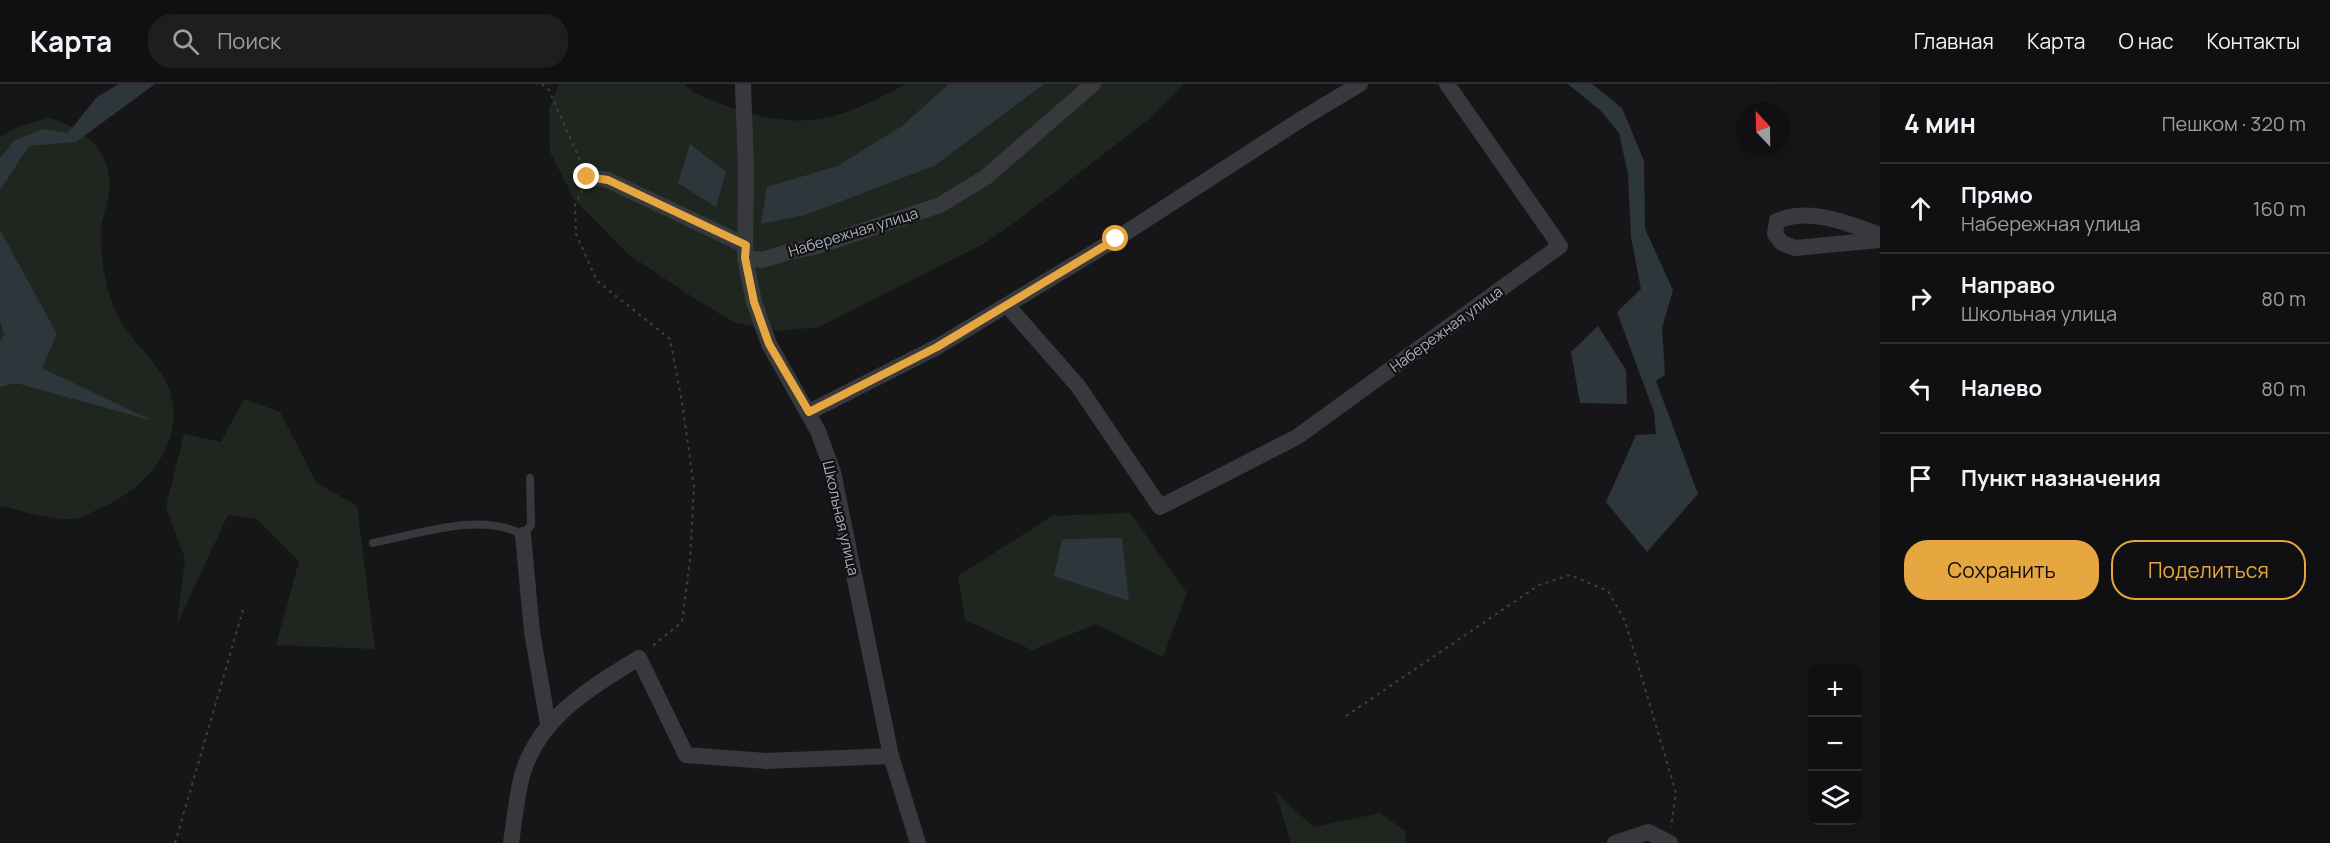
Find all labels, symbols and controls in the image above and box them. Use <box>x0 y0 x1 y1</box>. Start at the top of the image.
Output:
search box <box>148 14 568 68</box>
text: Карта <box>30 22 112 60</box>
icon: search <box>169 25 202 58</box>
text: Поиск <box>217 26 281 56</box>
text: Главная <box>1914 27 1994 55</box>
text: Карта <box>2027 27 2085 55</box>
text: О нас <box>2118 27 2174 55</box>
text: Контакты <box>2207 27 2300 55</box>
north arrow <box>1736 102 1790 156</box>
text: 4 мин <box>1904 105 1976 141</box>
text: Пешком · 320 m <box>2162 110 2306 137</box>
route end <box>573 163 599 189</box>
text: Прямо <box>1961 180 2033 210</box>
icon: ahead <box>1904 192 1937 225</box>
text: 160 m <box>2253 195 2306 222</box>
street label: Набережная улица <box>785 202 921 262</box>
text: Набережная улица <box>1961 210 2141 237</box>
route start <box>1102 225 1128 251</box>
text: Направо <box>1961 270 2055 300</box>
street label: Набережная улица <box>1385 281 1507 377</box>
icon: right <box>1904 282 1937 315</box>
text: 80 m <box>2261 285 2306 312</box>
text: Школьная улица <box>1961 300 2117 327</box>
icon: left <box>1904 372 1937 405</box>
text: Налево <box>1961 373 2042 403</box>
text: 80 m <box>2261 375 2306 402</box>
street label: Школьная улица <box>818 459 864 577</box>
icon: arrive <box>1904 462 1937 495</box>
text: Пункт назначения <box>1961 463 2161 493</box>
button: Сохранить <box>1904 540 2099 600</box>
button: Поделиться <box>2111 540 2306 600</box>
map controls <box>1808 663 1862 825</box>
button: + <box>1808 663 1862 717</box>
button: − <box>1808 717 1862 771</box>
button: layers <box>1808 771 1862 825</box>

